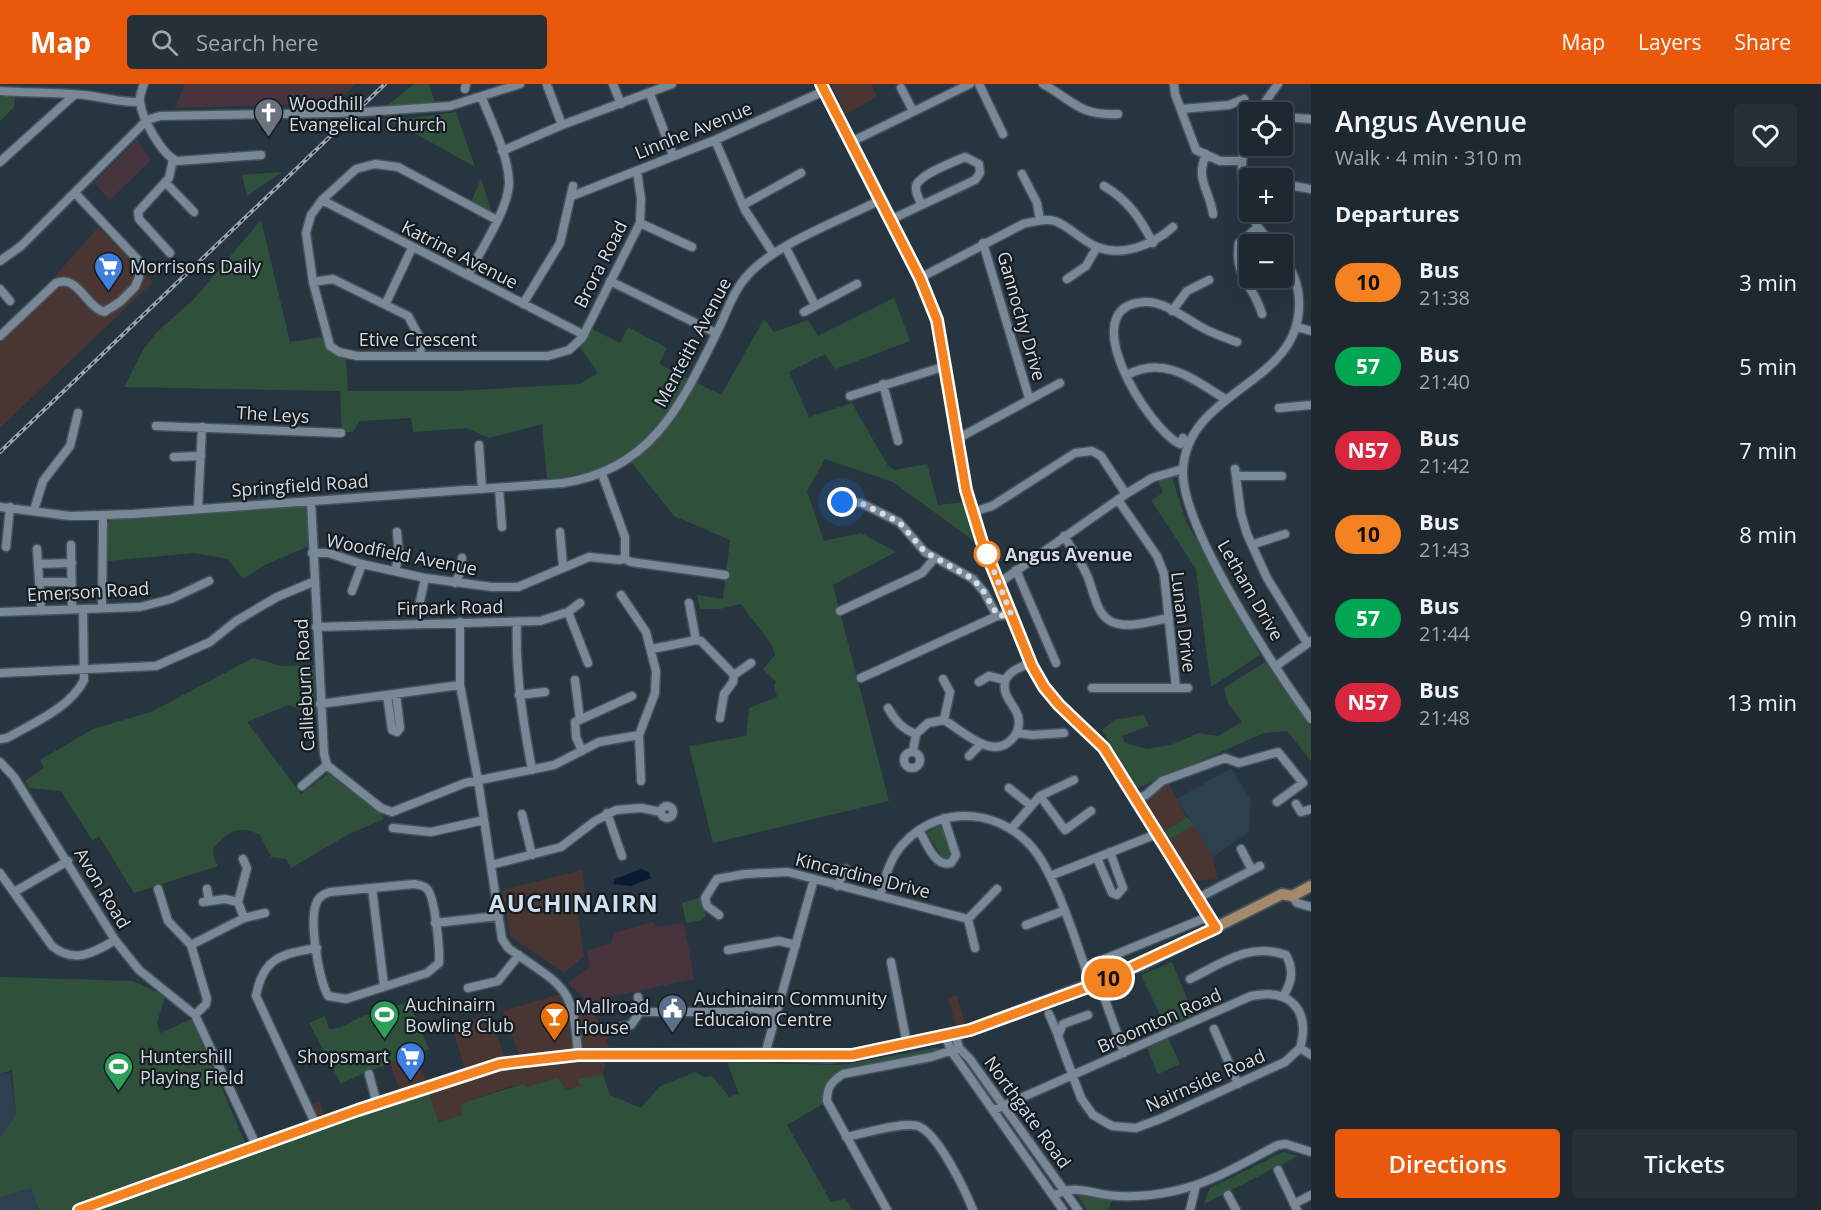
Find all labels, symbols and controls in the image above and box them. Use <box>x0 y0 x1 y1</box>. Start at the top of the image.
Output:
search box <box>127 15 547 69</box>
text: Map <box>30 23 91 61</box>
icon: search <box>148 26 181 59</box>
text: Search here <box>196 27 319 57</box>
text: Map <box>1562 28 1605 56</box>
text: Layers <box>1638 28 1702 56</box>
text: Share <box>1735 28 1791 56</box>
place label: Woodhill Evangelical Church <box>289 91 446 136</box>
street label: Linnhe Avenue <box>631 96 755 164</box>
church icon: Woodhill Evangelical Church <box>252 97 284 139</box>
map controls <box>1239 102 1293 288</box>
button: locate <box>1239 102 1293 156</box>
text: Angus Avenue <box>1335 102 1527 140</box>
button: heart <box>1734 104 1797 167</box>
text: Walk · 4 min · 310 m <box>1335 144 1522 171</box>
button: + <box>1239 168 1293 222</box>
text: Departures <box>1335 198 1459 228</box>
street label: Katrine Avenue <box>398 214 522 294</box>
street label: Brora Road <box>568 216 632 312</box>
button: − <box>1239 234 1293 288</box>
street label: Gannochy Drive <box>992 249 1052 383</box>
supermarket icon: Morrisons Daily <box>93 250 125 292</box>
place label: Morrisons Daily <box>130 254 262 278</box>
text: Bus <box>1419 254 1459 284</box>
text: 3 min <box>1739 267 1797 297</box>
text: 10 <box>1356 268 1380 296</box>
street label: Menteith Avenue <box>648 273 736 411</box>
text: 21:38 <box>1419 284 1470 311</box>
street label: Etive Crescent <box>359 327 477 351</box>
text: Bus <box>1419 338 1459 368</box>
text: 5 min <box>1739 351 1797 381</box>
text: 57 <box>1356 352 1380 380</box>
text: 21:40 <box>1419 368 1470 395</box>
street label: The Leys <box>236 400 310 428</box>
text: Bus <box>1419 422 1459 452</box>
text: 7 min <box>1739 435 1797 465</box>
text: N57 <box>1347 436 1389 464</box>
text: 21:42 <box>1419 452 1470 479</box>
street label: Springfield Road <box>231 468 369 502</box>
your location <box>827 487 857 517</box>
text: Bus <box>1419 506 1459 536</box>
text: 8 min <box>1739 519 1797 549</box>
text: 10 <box>1356 520 1380 548</box>
street label: Woodfield Avenue <box>325 528 479 580</box>
street label: Letham Drive <box>1213 535 1289 645</box>
text: 21:43 <box>1419 536 1470 563</box>
marker: Angus Avenue <box>974 541 1000 567</box>
place label: Angus Avenue <box>1005 542 1132 566</box>
street label: Lunan Drive <box>1166 570 1202 674</box>
street label: Emerson Road <box>26 576 150 606</box>
text: Bus <box>1419 590 1459 620</box>
street label: Firpark Road <box>396 594 504 620</box>
text: 9 min <box>1739 603 1797 633</box>
text: 57 <box>1356 604 1380 632</box>
street label: Callieburn Road <box>289 618 319 752</box>
text: 21:44 <box>1419 620 1470 647</box>
text: Bus <box>1419 674 1459 704</box>
text: 13 min <box>1727 687 1797 717</box>
text: N57 <box>1347 688 1389 716</box>
text: 21:48 <box>1419 704 1470 731</box>
street label: Avon Road <box>70 843 136 933</box>
street label: Kincardine Drive <box>793 847 933 903</box>
district label: AUCHINAIRN <box>489 886 659 919</box>
line badge: 10 <box>1081 958 1135 998</box>
text: 10 <box>1096 964 1120 992</box>
street label: Broomton Road <box>1093 982 1225 1058</box>
place label: Auchinairn Community Educaion Centre <box>694 986 888 1031</box>
place label: Auchinairn Bowling Club <box>405 992 514 1037</box>
public building icon: Auchinairn Community Educaion Centre <box>657 992 689 1034</box>
place label: Mallroad House <box>575 994 649 1039</box>
sports icon: Auchinairn Bowling Club <box>368 998 400 1040</box>
bar icon: Mallroad House <box>538 1000 570 1042</box>
supermarket icon: Shopsmart <box>394 1040 426 1082</box>
street label: Nairnside Road <box>1141 1043 1269 1117</box>
place label: Huntershill Playing Field <box>140 1044 244 1089</box>
place label: Shopsmart <box>297 1044 389 1068</box>
sports icon: Huntershill Playing Field <box>103 1050 135 1092</box>
street label: Northgate Road <box>979 1051 1077 1173</box>
button: Directions <box>1335 1129 1560 1198</box>
button: Tickets <box>1572 1129 1797 1198</box>

